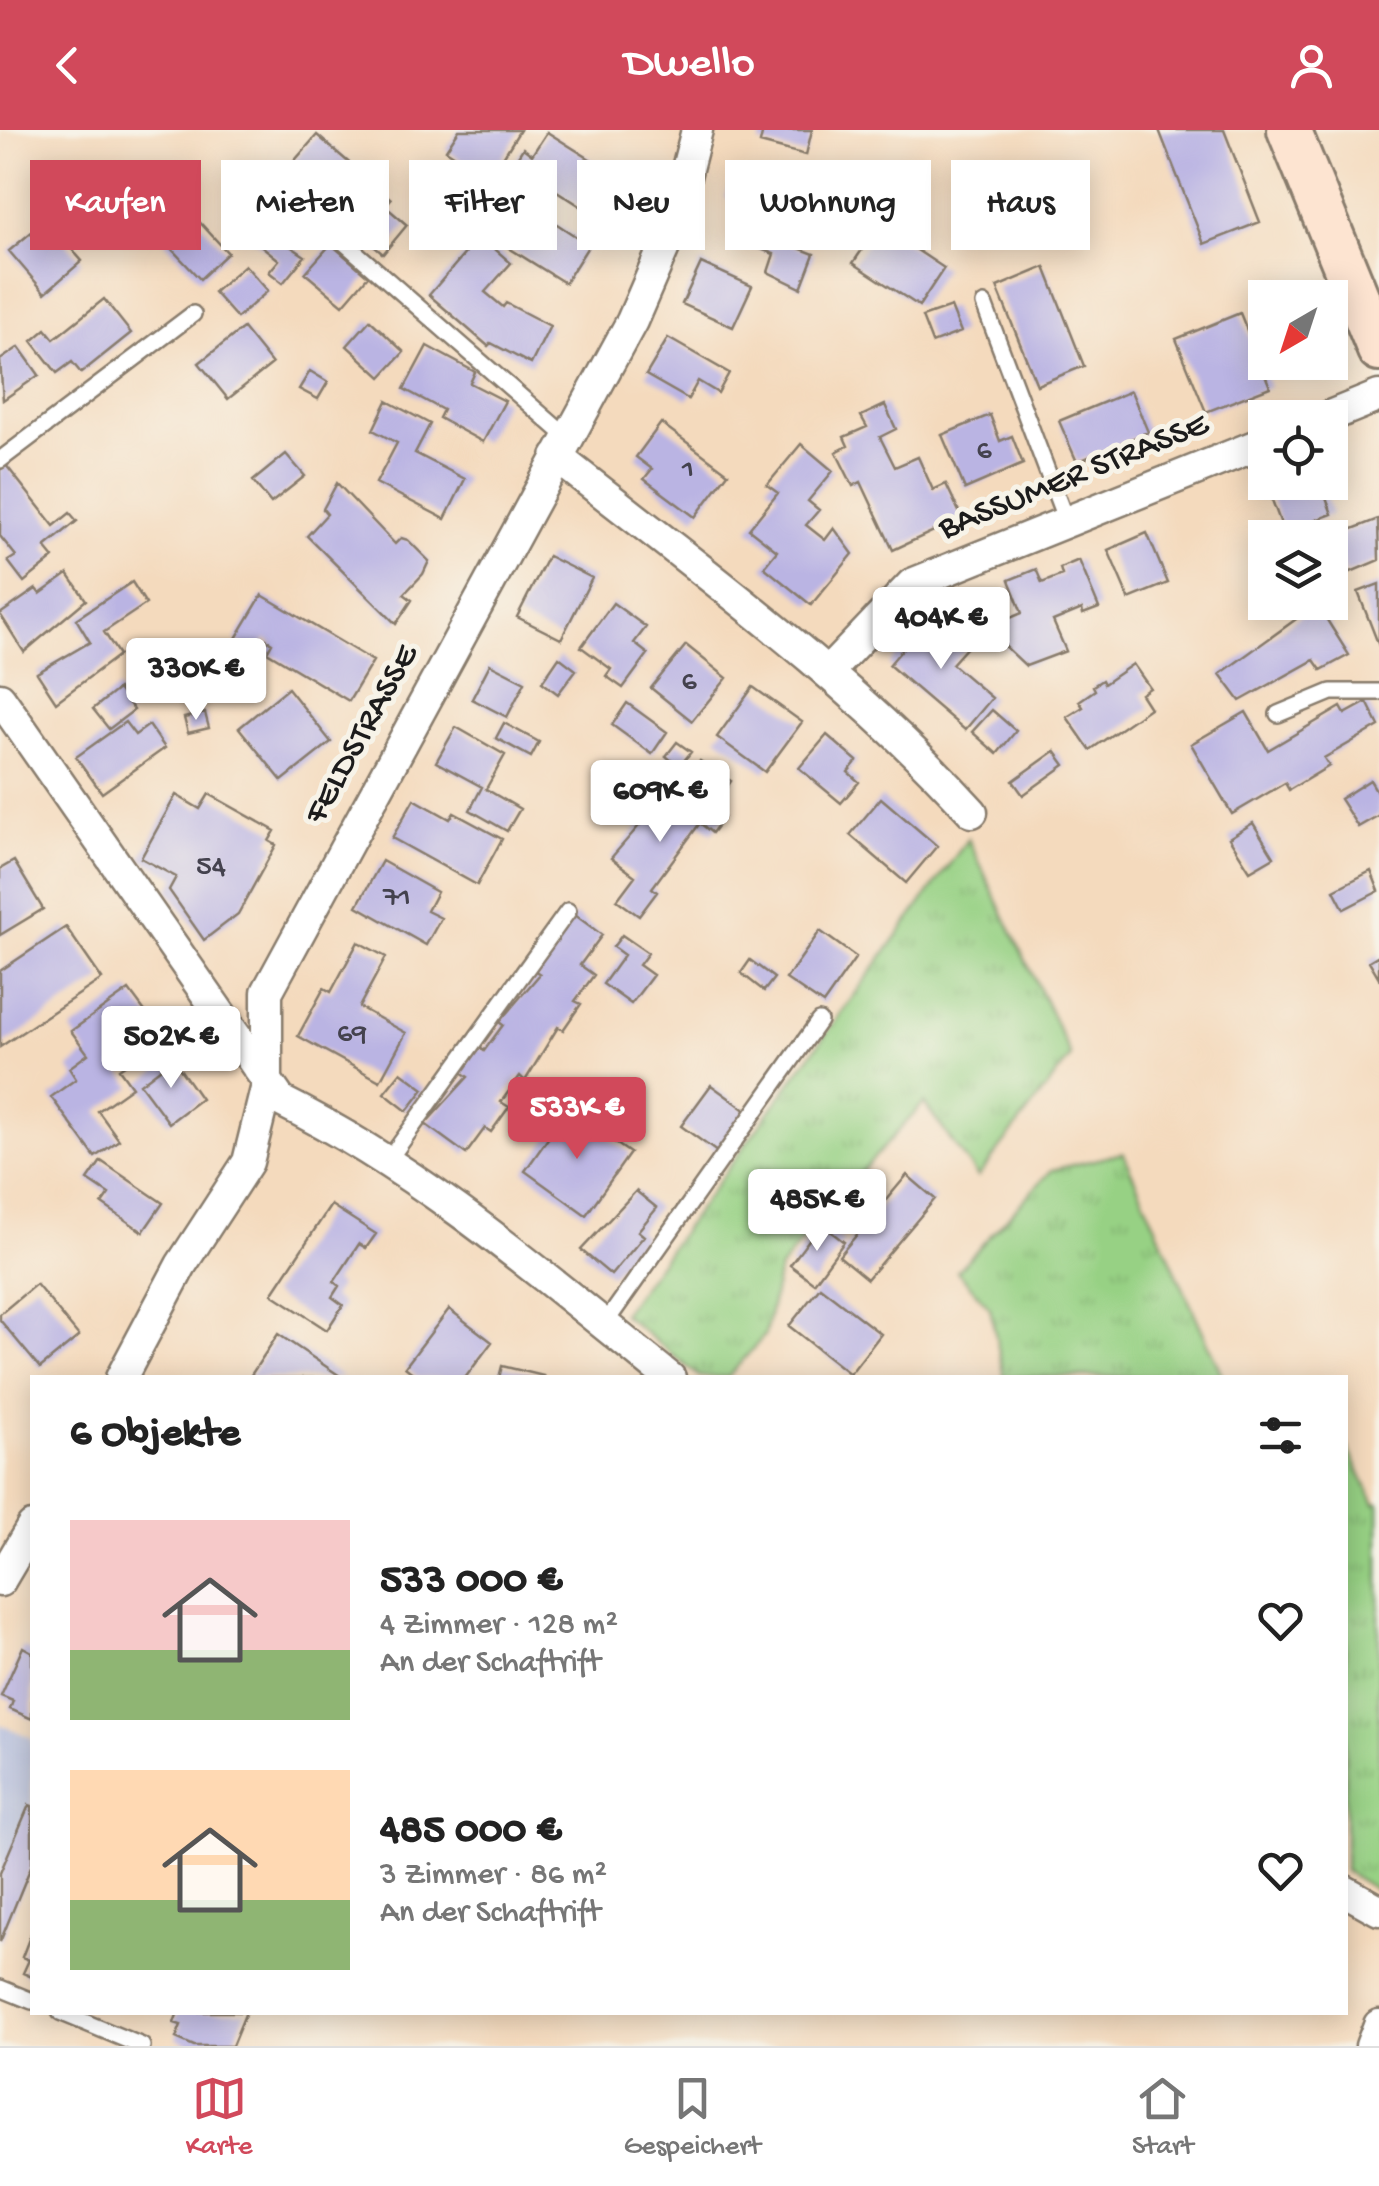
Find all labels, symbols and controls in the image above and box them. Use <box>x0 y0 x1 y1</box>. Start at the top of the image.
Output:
icon: back <box>40 38 95 93</box>
icon: person <box>1284 38 1339 93</box>
text: Dwello <box>624 39 755 92</box>
chip: Kaufen <box>30 160 201 250</box>
chip: Mieten <box>221 160 389 250</box>
chip: Filter <box>409 160 557 250</box>
chip: Neu <box>577 160 705 250</box>
chip: Wohnung <box>725 160 931 250</box>
chip: Haus <box>951 160 1090 250</box>
north arrow <box>1248 280 1348 380</box>
map controls <box>1248 280 1348 620</box>
button: locate <box>1248 400 1348 500</box>
street label: BASSUMER STRASSE <box>932 405 1216 551</box>
house number: 6 <box>976 435 992 470</box>
house number: 1 <box>681 454 694 489</box>
button: layers <box>1248 520 1348 620</box>
pin: 404K € <box>860 587 1022 672</box>
text: 404K € <box>895 600 987 638</box>
street label: FELDSTRASSE <box>297 637 430 833</box>
pin: 330K € <box>115 638 277 723</box>
text: 330K € <box>148 651 244 689</box>
house number: 6 <box>681 666 697 701</box>
pin: 609K € <box>579 760 741 845</box>
text: 609K € <box>613 773 707 811</box>
house number: 54 <box>196 851 226 886</box>
house number: 71 <box>382 882 411 917</box>
pin: 502K € <box>90 1006 252 1091</box>
house number: 69 <box>337 1018 367 1053</box>
text: 502K € <box>124 1019 218 1057</box>
pin: 533K € <box>496 1077 658 1162</box>
text: 533K € <box>530 1090 624 1128</box>
pin: 485K € <box>736 1169 898 1254</box>
text: 485K € <box>770 1182 864 1220</box>
icon: filters <box>1253 1408 1308 1463</box>
text: 6 Objekte <box>70 1411 240 1460</box>
text: 533 000 € <box>380 1558 562 1607</box>
icon: home <box>150 1560 270 1680</box>
icon: heart <box>1253 1593 1308 1648</box>
text: 4 Zimmer · 128 m² <box>380 1607 618 1645</box>
text: An der Schaftrift <box>380 1645 600 1683</box>
text: 485 000 € <box>380 1808 561 1857</box>
icon: home <box>150 1810 270 1930</box>
icon: heart <box>1253 1843 1308 1898</box>
text: 3 Zimmer · 86 m² <box>380 1857 607 1895</box>
text: An der Schaftrift <box>380 1895 600 1933</box>
tab: Karte <box>186 2071 252 2164</box>
tab: Gespeichert <box>624 2071 761 2164</box>
tab: Start <box>1132 2071 1193 2164</box>

